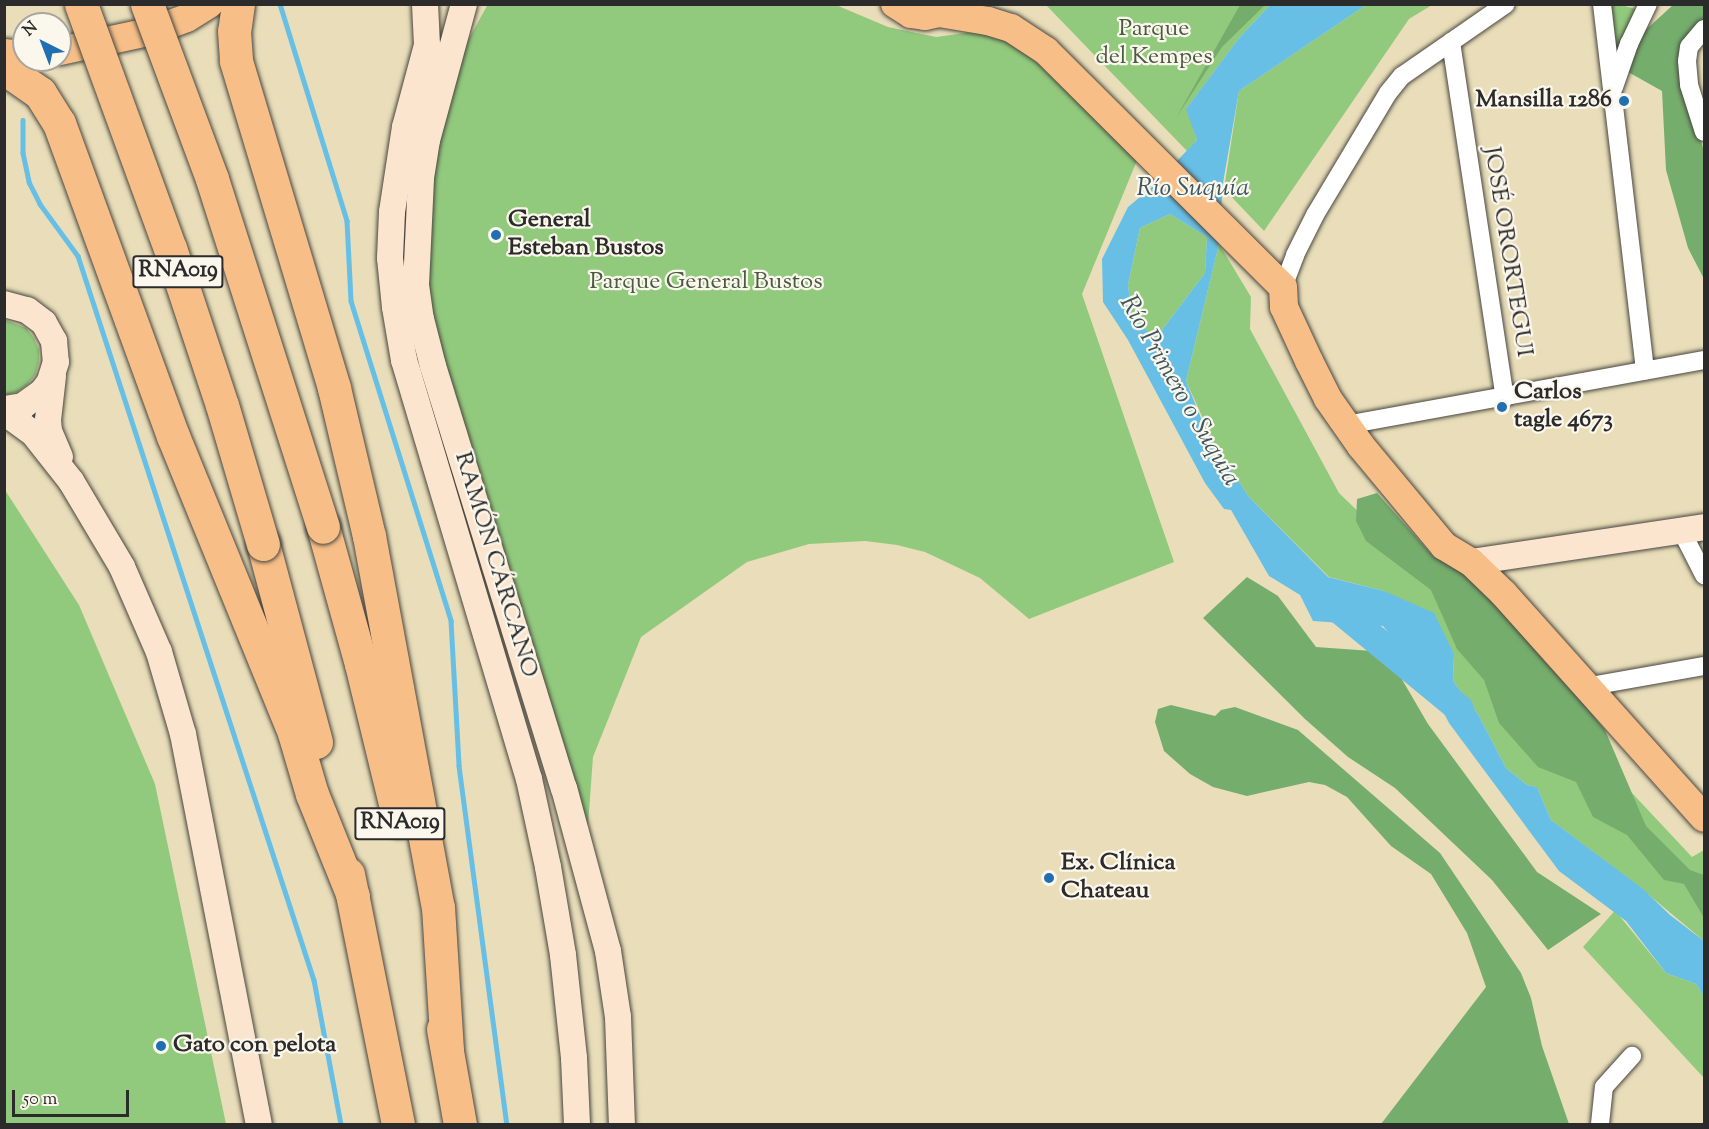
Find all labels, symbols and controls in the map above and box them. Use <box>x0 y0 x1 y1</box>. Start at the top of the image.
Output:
north arrow <box>12 12 72 72</box>
park label: Parque del Kempes <box>1095 16 1213 72</box>
text: N <box>19 17 43 43</box>
place label: Mansilla 1286 <box>1476 87 1612 115</box>
marker: Mansilla 1286 <box>1617 94 1631 108</box>
street label: JOSÉ ORORTEGUI <box>1476 145 1538 359</box>
water label: Río Suquía <box>1136 173 1250 205</box>
place label: General Esteban Bustos <box>508 207 664 263</box>
marker: General Esteban Bustos <box>489 228 503 242</box>
road number: RNA019 <box>132 253 225 291</box>
park label: Parque General Bustos <box>589 269 823 297</box>
water label: Río Primero o Suquía <box>1112 290 1246 492</box>
place label: Carlos tagle 4673 <box>1514 379 1613 435</box>
marker: Carlos tagle 4673 <box>1495 400 1509 414</box>
street label: RAMÓN CÁRCANO <box>447 449 543 681</box>
road number: RNA019 <box>354 805 446 843</box>
place label: Ex. Clínica Chateau <box>1061 850 1175 906</box>
marker: Ex. Clínica Chateau <box>1042 871 1056 885</box>
place label: Gato con pelota <box>173 1032 336 1060</box>
marker: Gato con pelota <box>154 1039 168 1053</box>
scale bar <box>15 1078 132 1116</box>
text: 50 m <box>23 1087 57 1113</box>

